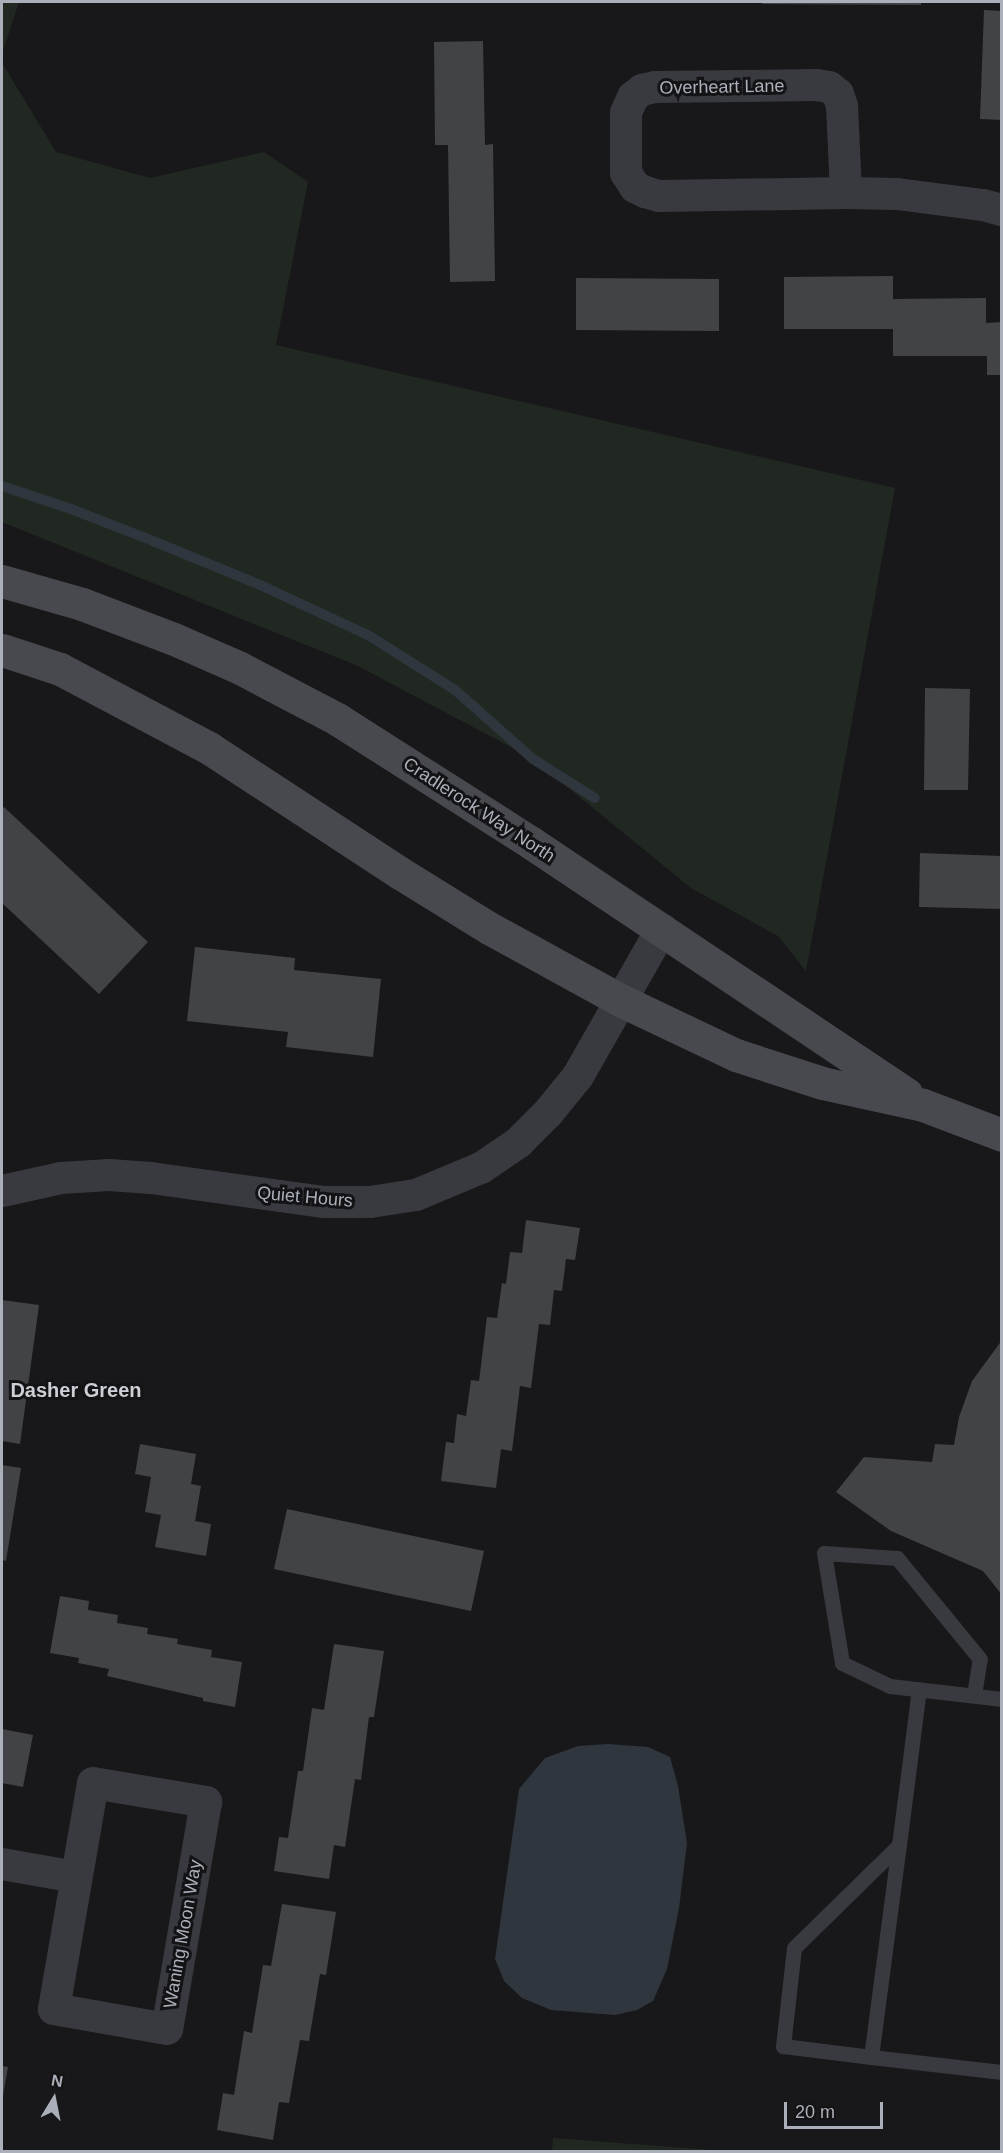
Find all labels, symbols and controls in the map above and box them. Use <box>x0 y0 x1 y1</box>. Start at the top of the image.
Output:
street label: Overheart Lane <box>659 75 785 99</box>
street label: Cradlerock Way North <box>399 753 559 867</box>
street label: Quiet Hours <box>256 1182 354 1212</box>
district label: Dasher Green <box>10 1378 142 1402</box>
street label: Waning Moon Way <box>159 1858 207 2010</box>
north arrow <box>24 2069 84 2129</box>
text: N <box>50 2071 64 2090</box>
scale bar <box>787 2090 886 2128</box>
text: 20 m <box>795 2102 835 2122</box>

